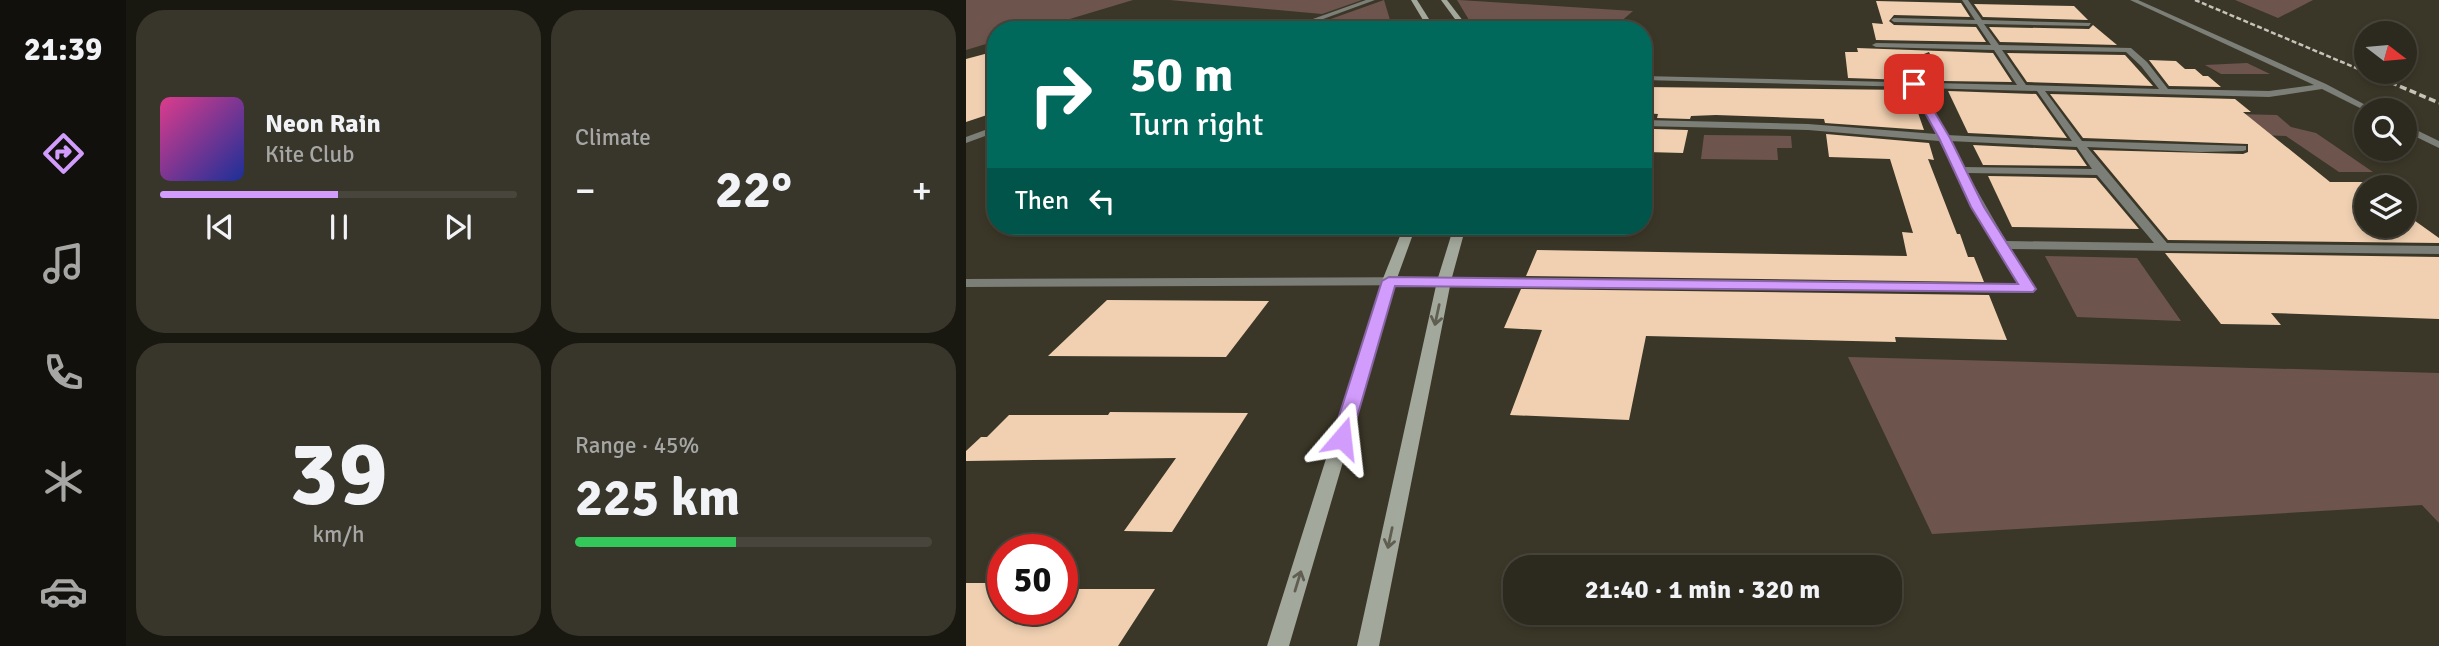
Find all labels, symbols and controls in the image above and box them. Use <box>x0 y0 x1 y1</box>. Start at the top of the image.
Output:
north arrow <box>2354 21 2417 84</box>
map controls <box>2354 21 2417 238</box>
text: 21:39 <box>24 30 102 69</box>
text: 50 m <box>1130 45 1233 105</box>
icon: right <box>1015 49 1106 140</box>
pin <box>1884 54 1944 114</box>
icon: arrive <box>1895 65 1933 103</box>
button: search <box>2354 98 2417 161</box>
text: Turn right <box>1130 105 1263 144</box>
text: Neon Rain <box>265 108 381 140</box>
text: Climate <box>575 123 651 152</box>
icon: directions <box>39 129 88 178</box>
text: Kite Club <box>265 140 354 169</box>
text: 22° <box>715 158 792 222</box>
text: − <box>575 167 596 214</box>
text: + <box>911 167 932 214</box>
button: layers <box>2354 175 2417 238</box>
icon: left <box>1083 182 1121 220</box>
text: Then <box>1015 185 1069 217</box>
icon: previous <box>201 208 239 246</box>
icon: pause <box>320 208 358 246</box>
icon: next <box>439 208 477 246</box>
icon: music <box>39 239 88 288</box>
one-way arrow <box>1429 303 1443 326</box>
icon: phone <box>39 348 88 397</box>
position arrow <box>1305 401 1379 475</box>
text: 39 <box>289 418 388 531</box>
text: Range · 45% <box>575 431 699 460</box>
icon: climate <box>39 457 88 506</box>
text: 225 km <box>575 466 740 530</box>
text: km/h <box>312 520 365 549</box>
one-way arrow <box>1383 526 1397 549</box>
speed limit sign: 50 <box>987 534 1078 625</box>
icon: car <box>39 567 88 616</box>
one-way arrow <box>1293 570 1306 592</box>
text: 21:40 · 1 min · 320 m <box>1585 574 1820 606</box>

